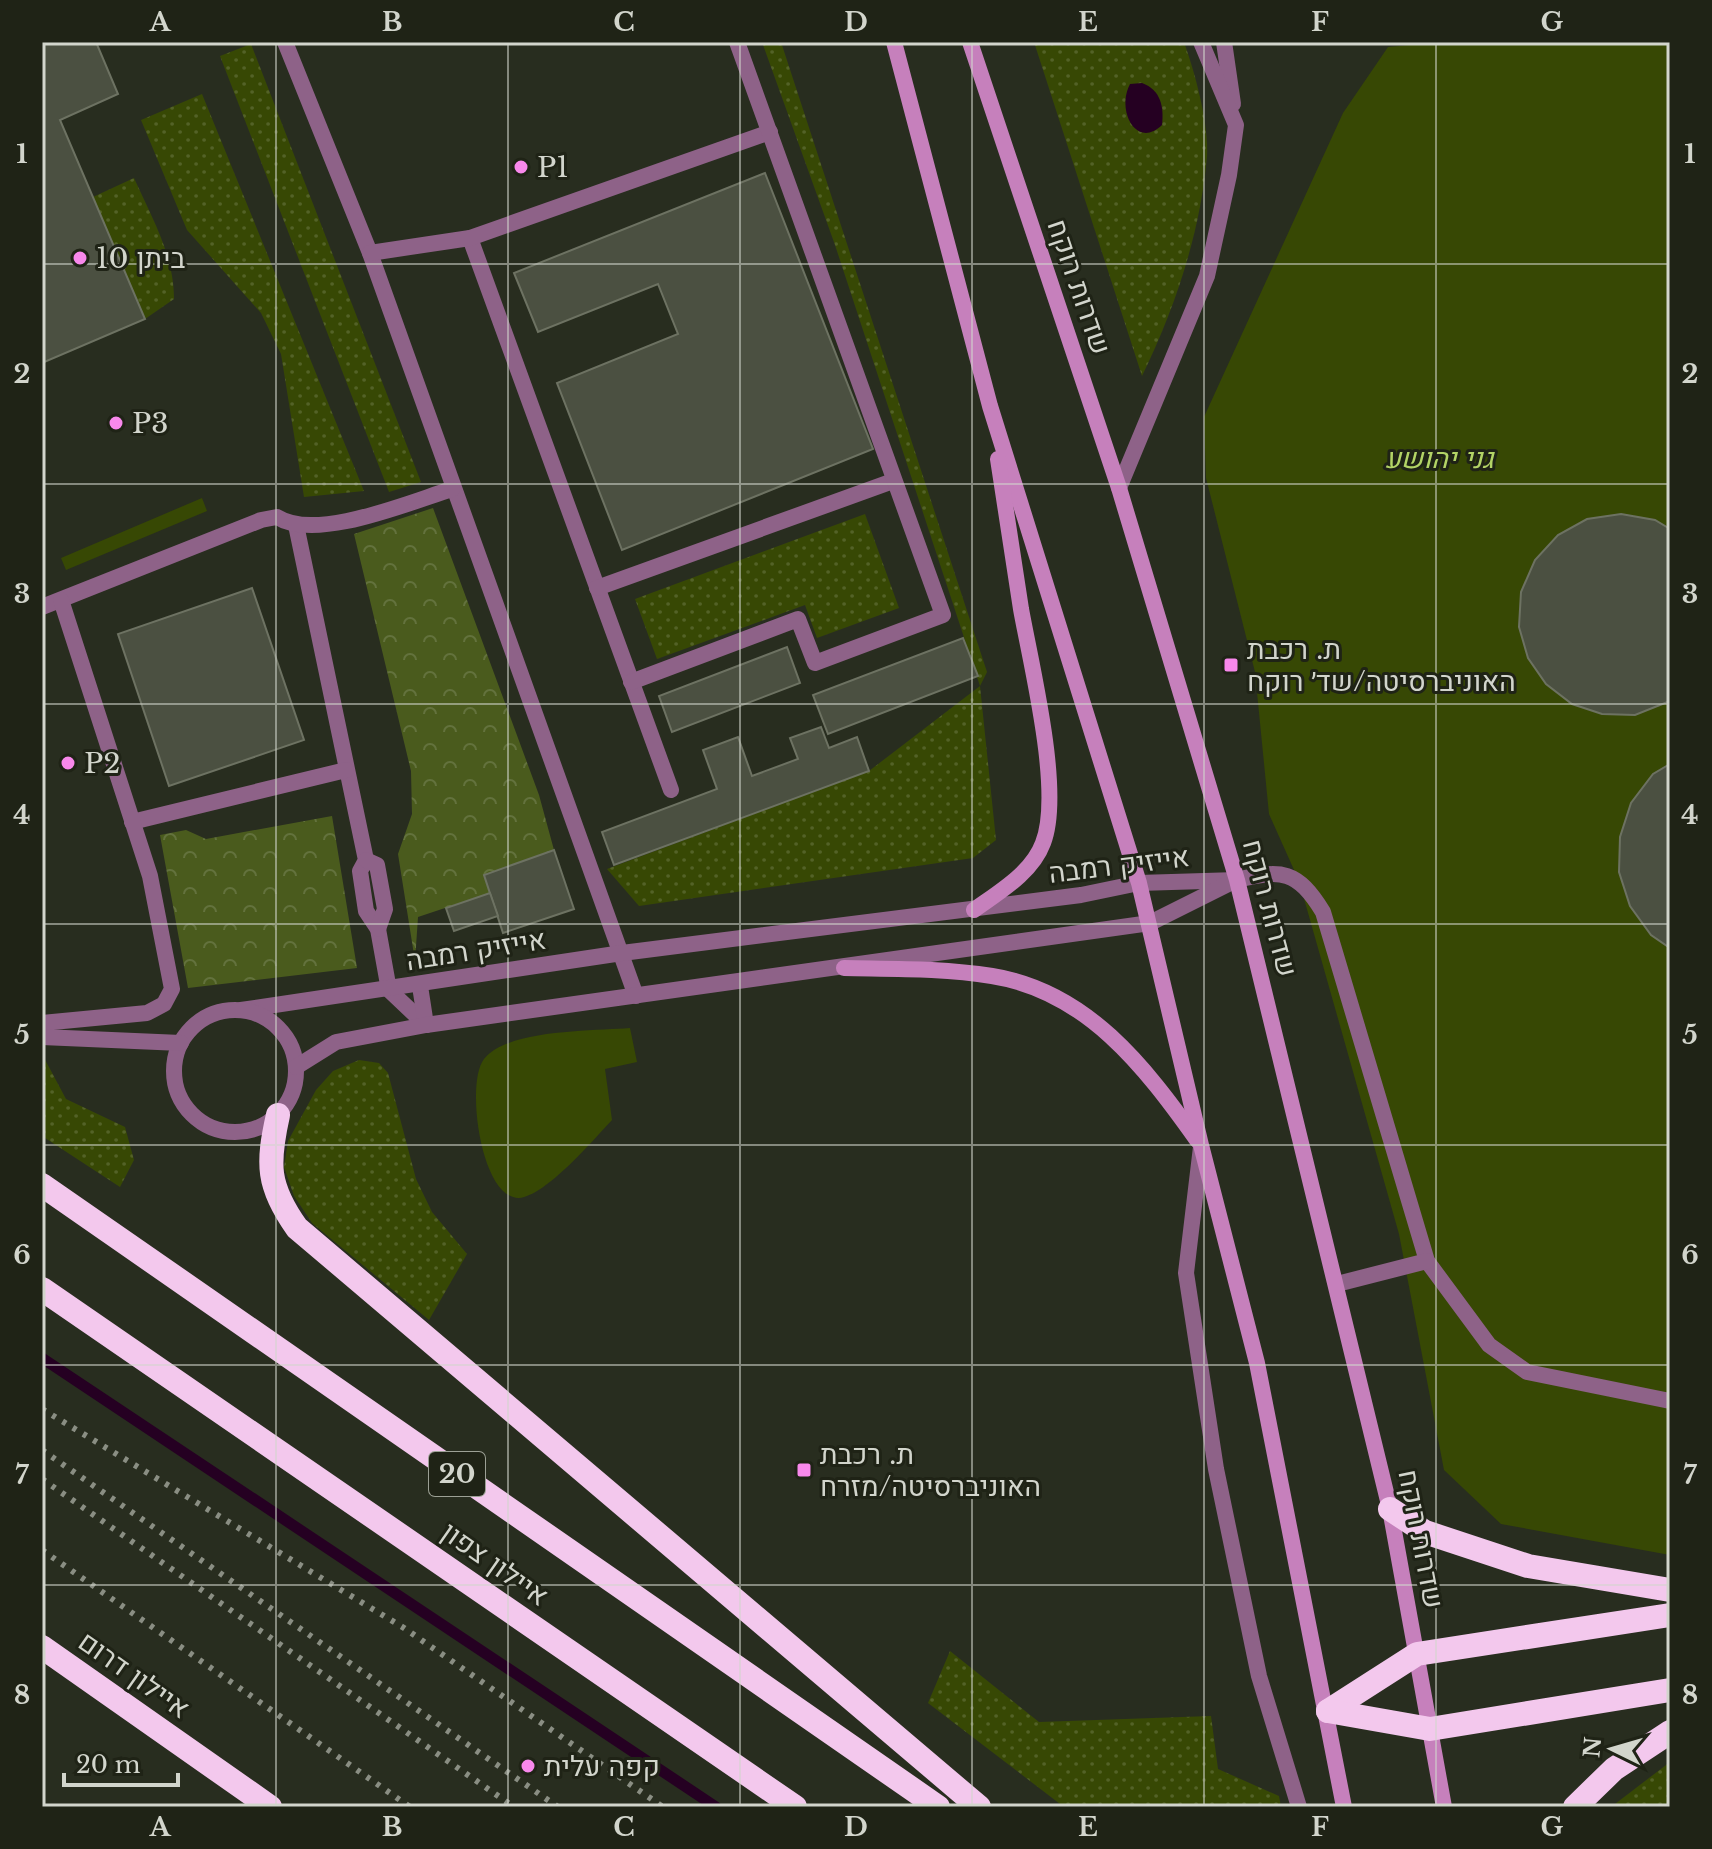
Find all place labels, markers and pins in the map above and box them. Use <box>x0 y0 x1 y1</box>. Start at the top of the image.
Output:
place label: P1 <box>537 150 569 185</box>
marker: P1 <box>512 158 530 176</box>
place label: ביתן 10 <box>96 241 186 276</box>
marker: ביתן 10 <box>71 249 89 267</box>
place label: P3 <box>132 406 168 441</box>
marker: P3 <box>107 414 125 432</box>
place label: ת. רכבת האוניברסיטה/שד׳ רוקח <box>1247 632 1516 699</box>
marker: ת. רכבת האוניברסיטה/שד׳ רוקח <box>1222 656 1240 674</box>
place label: P2 <box>84 746 120 781</box>
marker: P2 <box>59 754 77 772</box>
place label: ת. רכבת האוניברסיטה/מזרח <box>820 1437 1041 1504</box>
marker: ת. רכבת האוניברסיטה/מזרח <box>795 1461 813 1479</box>
place label: קפה עלית <box>544 1749 660 1784</box>
marker: קפה עלית <box>519 1757 537 1775</box>

